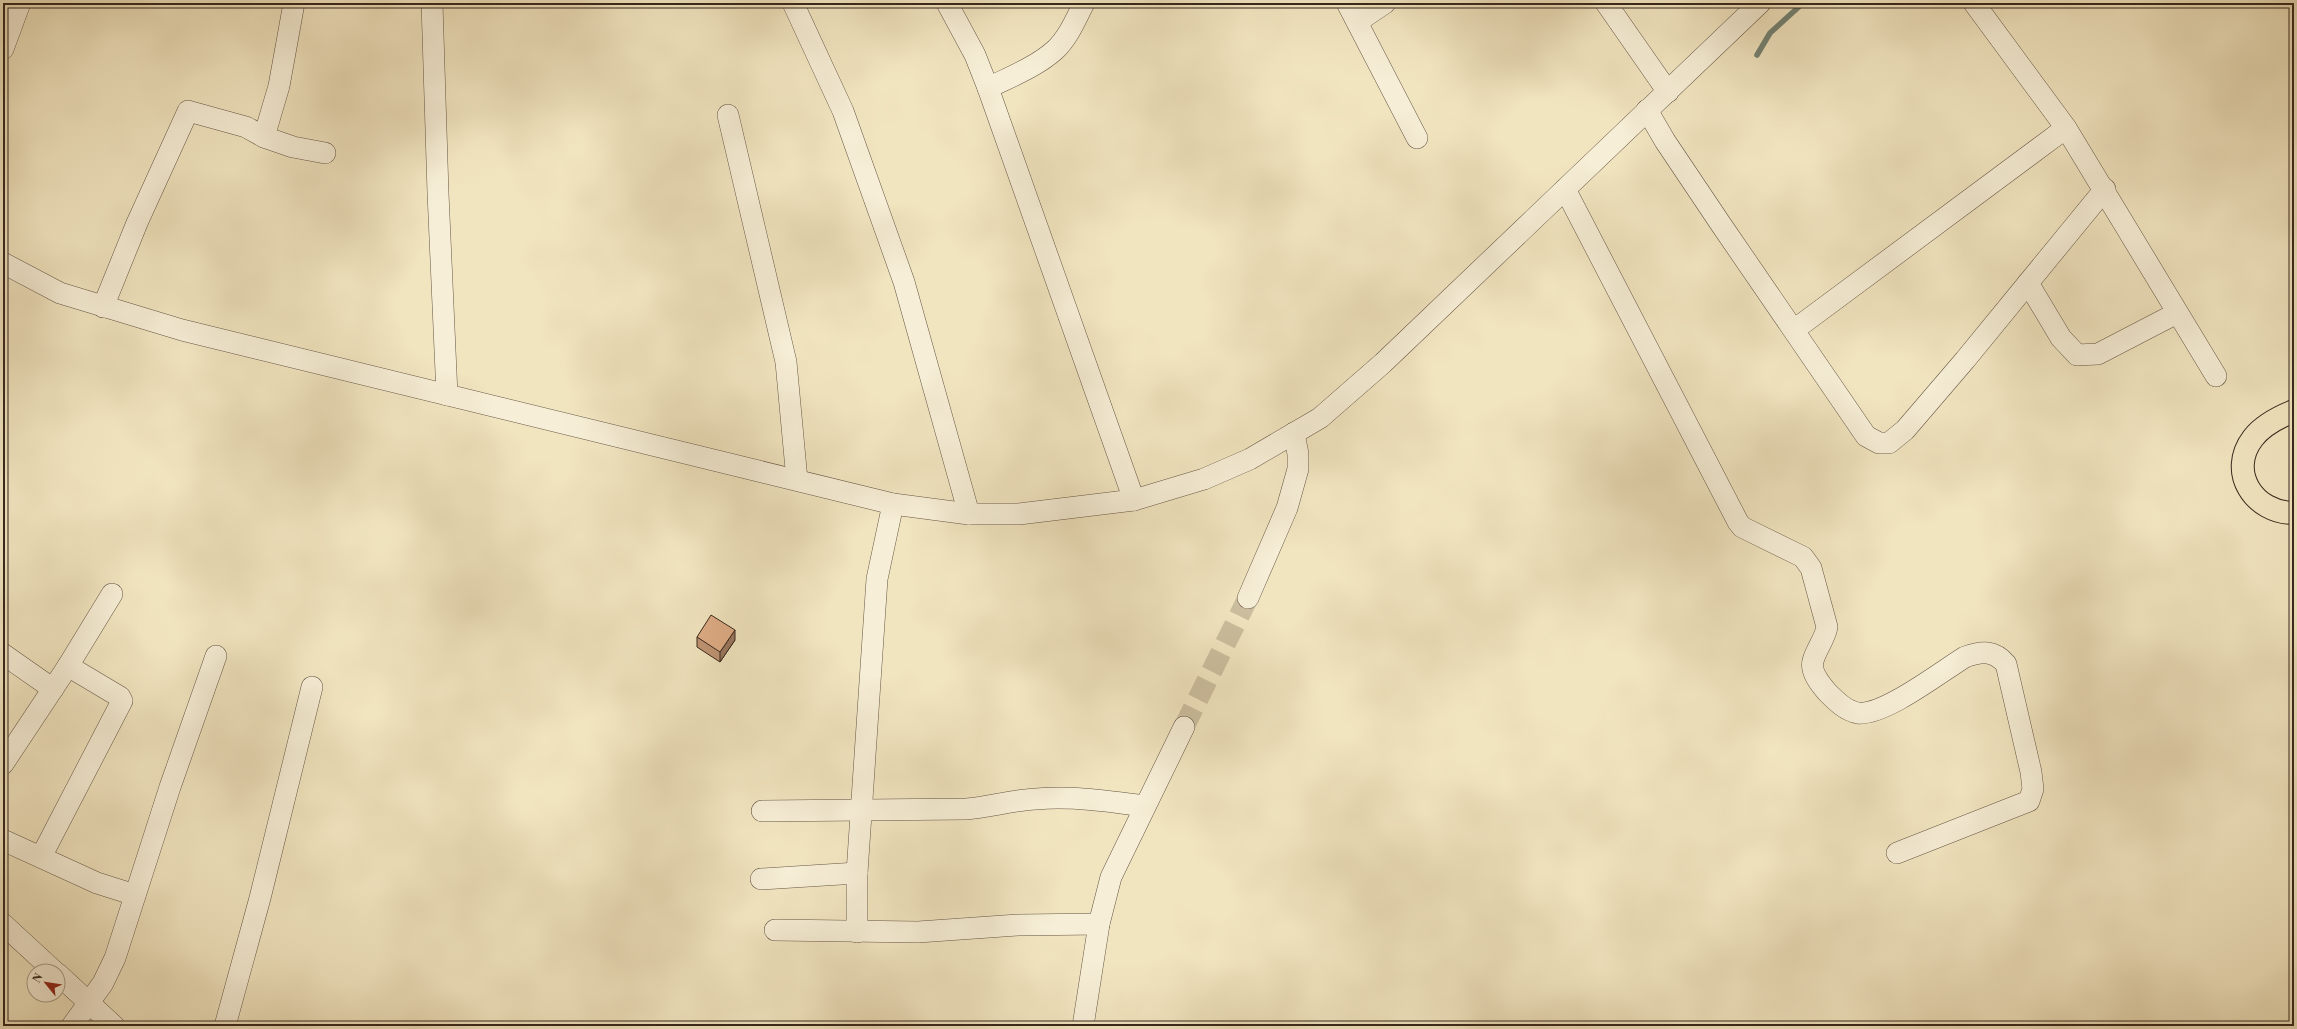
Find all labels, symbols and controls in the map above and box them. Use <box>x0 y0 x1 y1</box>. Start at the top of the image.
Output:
north arrow <box>26 963 66 1003</box>
text: N <box>30 971 47 986</box>

